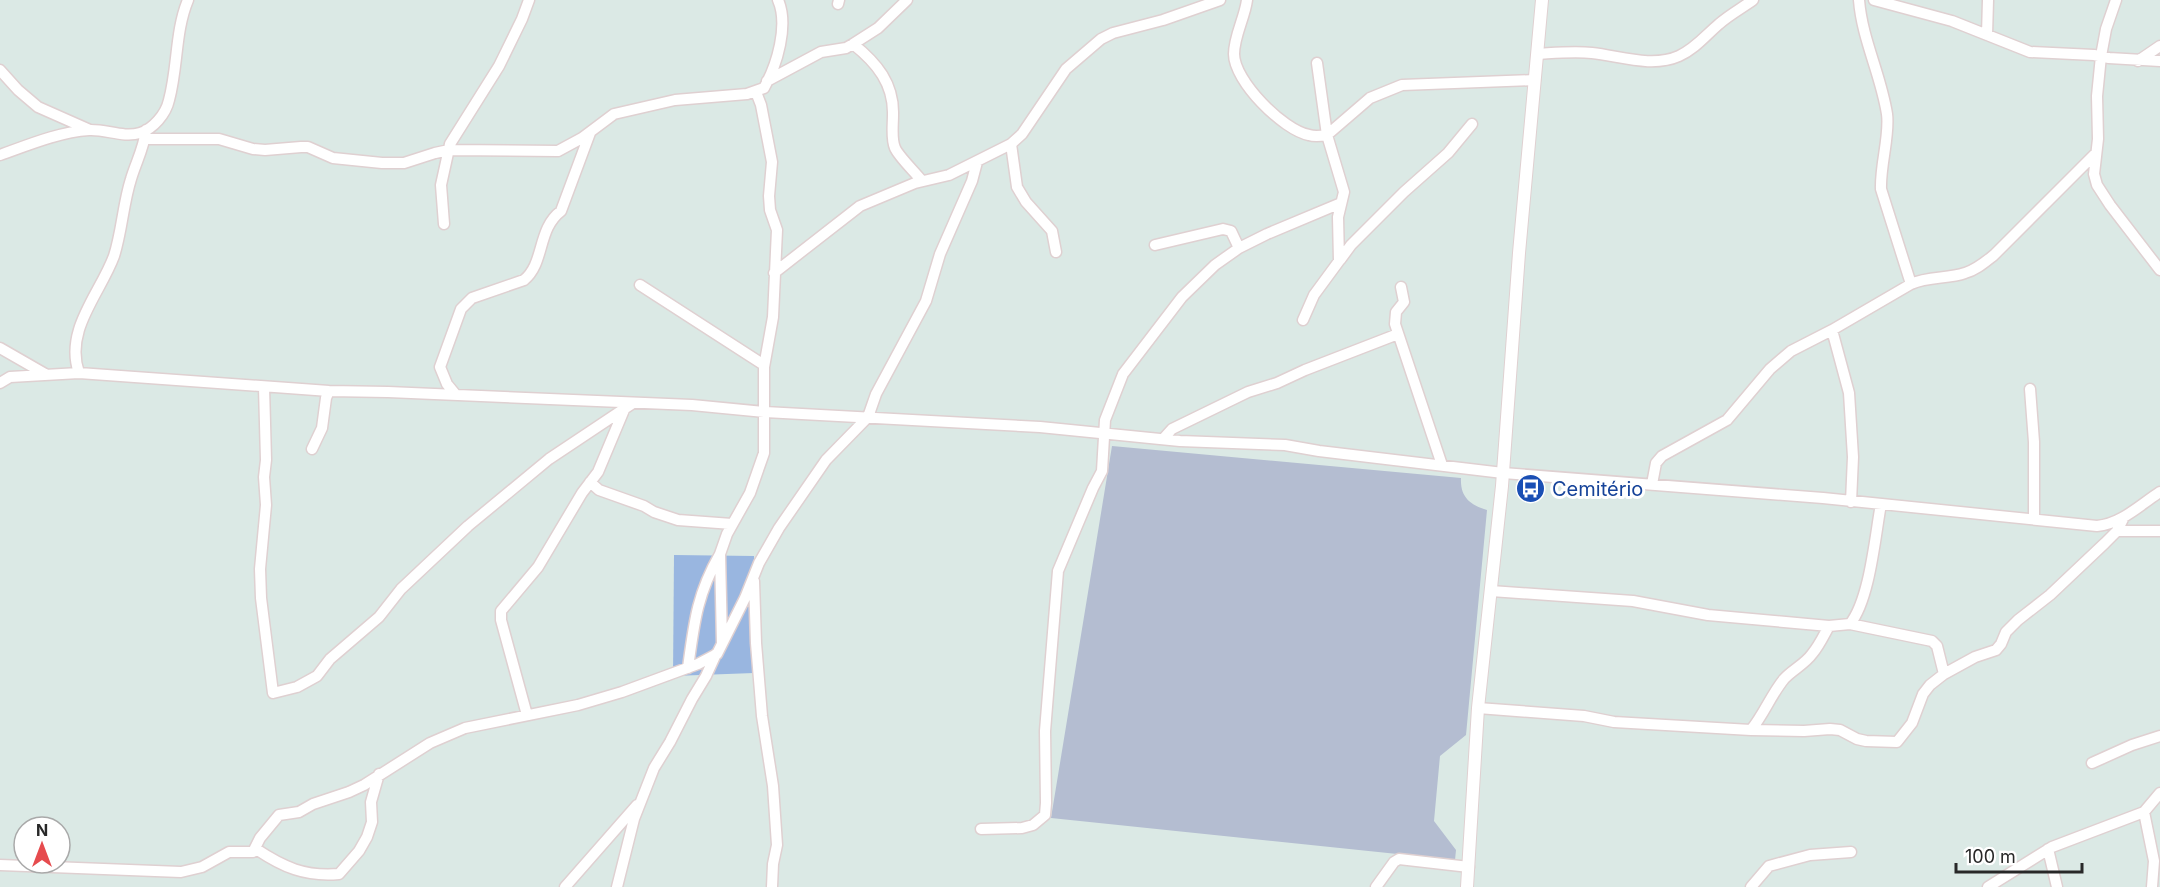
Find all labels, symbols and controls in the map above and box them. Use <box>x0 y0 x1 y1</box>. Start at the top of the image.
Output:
bus stop icon: Cemitério <box>1515 473 1547 505</box>
place label: Cemitério <box>1552 477 1643 501</box>
north arrow <box>12 815 72 875</box>
text: N <box>36 820 48 840</box>
scale bar <box>1956 836 2082 874</box>
text: 100 m <box>1965 846 2016 867</box>

